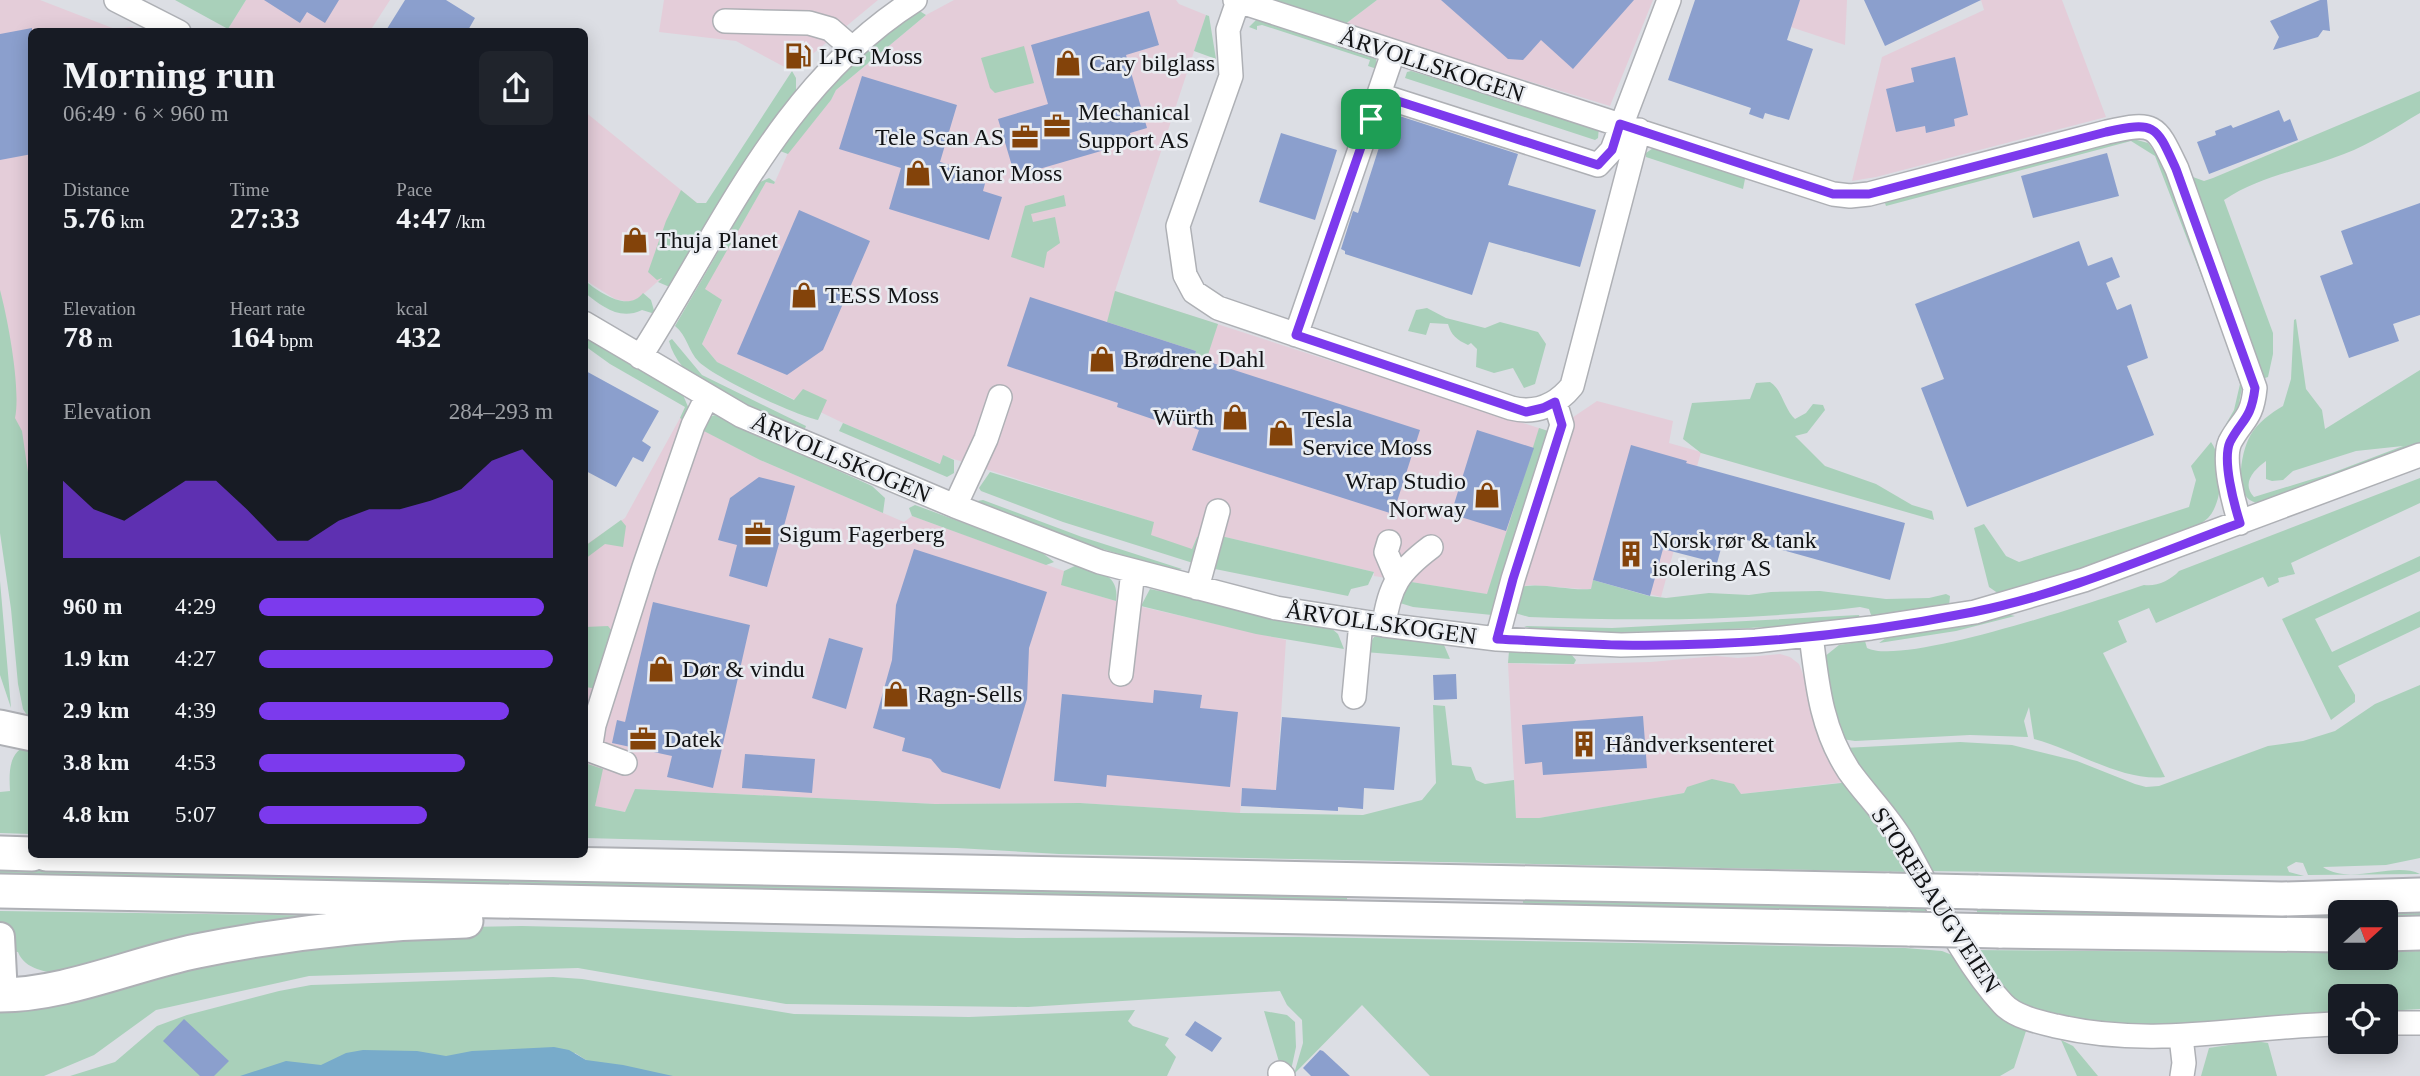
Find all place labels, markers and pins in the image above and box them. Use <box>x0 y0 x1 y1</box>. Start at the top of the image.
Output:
fuel station icon: LPG Moss <box>783 41 813 71</box>
place label: LPG Moss <box>819 43 922 69</box>
shop icon: Cary bilglass <box>1053 48 1083 78</box>
place label: Cary bilglass <box>1089 50 1215 76</box>
pin <box>1341 89 1401 149</box>
place label: Mechanical Support AS <box>1078 99 1190 153</box>
office icon: Mechanical Support AS <box>1042 111 1072 141</box>
office icon: Tele Scan AS <box>1010 122 1040 152</box>
place label: Tele Scan AS <box>875 124 1004 150</box>
shop icon: Vianor Moss <box>903 158 933 188</box>
place label: Vianor Moss <box>939 160 1062 186</box>
shop icon: Thuja Planet <box>620 225 650 255</box>
place label: Thuja Planet <box>656 227 778 253</box>
shop icon: TESS Moss <box>789 280 819 310</box>
place label: TESS Moss <box>825 282 939 308</box>
shop icon: Brødrene Dahl <box>1087 344 1117 374</box>
place label: Brødrene Dahl <box>1123 346 1265 372</box>
shop icon: Würth <box>1220 402 1250 432</box>
place label: Würth <box>1153 404 1214 430</box>
place label: Tesla Service Moss <box>1302 406 1432 460</box>
shop icon: Tesla Service Moss <box>1266 418 1296 448</box>
place label: Wrap Studio Norway <box>1345 468 1466 522</box>
shop icon: Wrap Studio Norway <box>1472 480 1502 510</box>
office icon: Sigum Fagerberg <box>743 519 773 549</box>
place label: Sigum Fagerberg <box>779 521 945 547</box>
place label: Norsk rør & tank isolering AS <box>1652 527 1817 581</box>
building icon: Norsk rør & tank isolering AS <box>1616 539 1646 569</box>
shop icon: Dør & vindu <box>646 654 676 684</box>
place label: Dør & vindu <box>682 656 805 682</box>
shop icon: Ragn-Sells <box>881 679 911 709</box>
place label: Ragn-Sells <box>917 681 1022 707</box>
office icon: Datek <box>628 724 658 754</box>
place label: Datek <box>664 726 721 752</box>
building icon: Håndverksenteret <box>1569 729 1599 759</box>
place label: Håndverksenteret <box>1605 731 1775 757</box>

